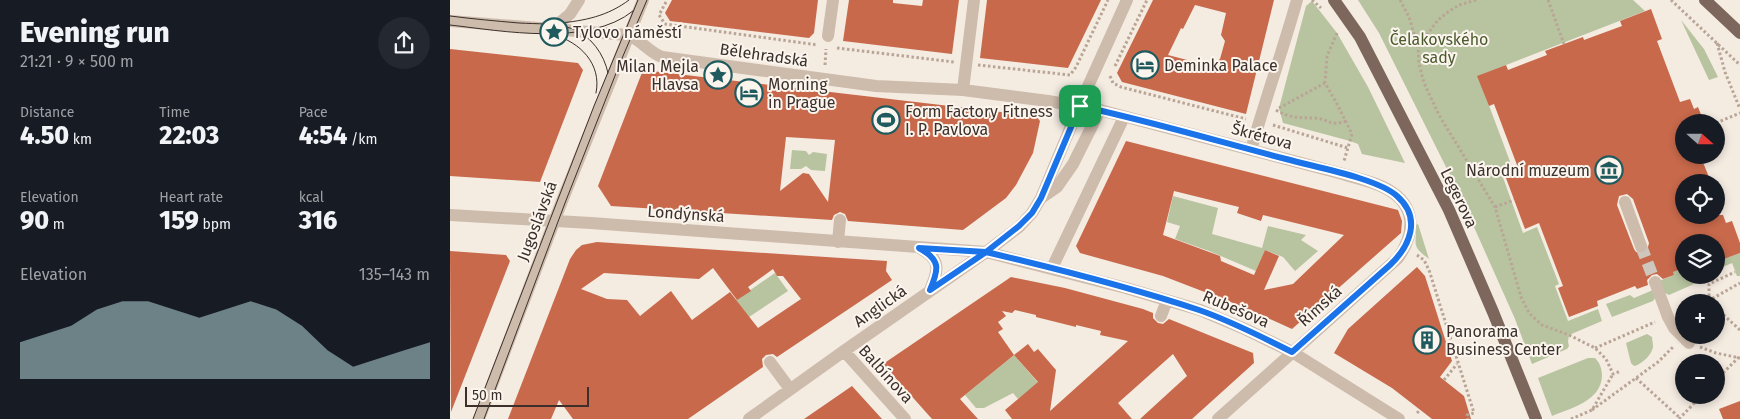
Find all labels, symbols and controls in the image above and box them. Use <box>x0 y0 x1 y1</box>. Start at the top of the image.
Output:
text: Evening run <box>20 16 170 49</box>
button: share <box>378 17 430 69</box>
place icon: Tylovo náměstí <box>539 17 569 47</box>
place label: Tylovo náměstí <box>573 23 683 42</box>
park label: Čelakovského sady <box>1390 29 1488 67</box>
street label: Bělehradská <box>719 39 809 71</box>
hotel icon: Deminka Palace <box>1130 50 1160 80</box>
text: 21:21 · 9 × 500 m <box>20 52 134 71</box>
place label: Deminka Palace <box>1164 56 1278 75</box>
place label: Milan Mejla Hlavsa <box>616 57 699 94</box>
place icon: Milan Mejla Hlavsa <box>703 60 733 90</box>
place label: Morning in Prague <box>768 75 835 112</box>
hotel icon: Morning in Prague <box>734 78 764 108</box>
pin <box>1059 85 1101 127</box>
icon: arrive <box>1066 92 1094 120</box>
place label: Form Factory Fitness I. P. Pavlova <box>905 102 1053 139</box>
text: Distance <box>20 104 74 121</box>
text: Time <box>159 104 190 121</box>
text: Pace <box>299 104 328 121</box>
sports icon: Form Factory Fitness I. P. Pavlova <box>871 105 901 135</box>
north arrow <box>1675 114 1725 164</box>
map controls <box>1675 114 1725 404</box>
street label: Škrétova <box>1229 118 1295 153</box>
text: 4.50 <box>20 121 69 151</box>
text: 22:03 <box>159 121 219 151</box>
text: 4:54 <box>299 121 347 151</box>
text: km <box>69 131 92 148</box>
text: /km <box>347 131 377 148</box>
museum icon: Národní muzeum <box>1594 155 1624 185</box>
place label: Národní muzeum <box>1466 161 1590 180</box>
street label: Legerova <box>1436 165 1482 231</box>
button: locate <box>1675 174 1725 224</box>
street label: Jugoslávská <box>513 178 561 264</box>
text: Elevation <box>20 189 79 206</box>
text: Heart rate <box>159 189 223 206</box>
text: kcal <box>299 189 324 206</box>
street label: Londýnská <box>647 202 725 226</box>
text: 90 <box>20 206 49 236</box>
text: 159 <box>159 206 199 236</box>
text: 316 <box>299 206 337 236</box>
text: m <box>49 216 65 233</box>
text: bpm <box>199 216 231 233</box>
button: layers <box>1675 234 1725 284</box>
text: Elevation <box>20 265 87 284</box>
text: 135–143 m <box>359 265 430 284</box>
street label: Anglická <box>850 281 910 331</box>
street label: Římská <box>1294 281 1346 330</box>
street label: Rubešova <box>1200 287 1272 331</box>
button: + <box>1675 294 1725 344</box>
place label: Panorama Business Center <box>1446 322 1562 359</box>
building icon: Panorama Business Center <box>1412 325 1442 355</box>
street label: Balbínova <box>855 341 917 407</box>
button: − <box>1675 354 1725 404</box>
scale bar <box>465 384 589 407</box>
text: 50 m <box>472 387 503 404</box>

